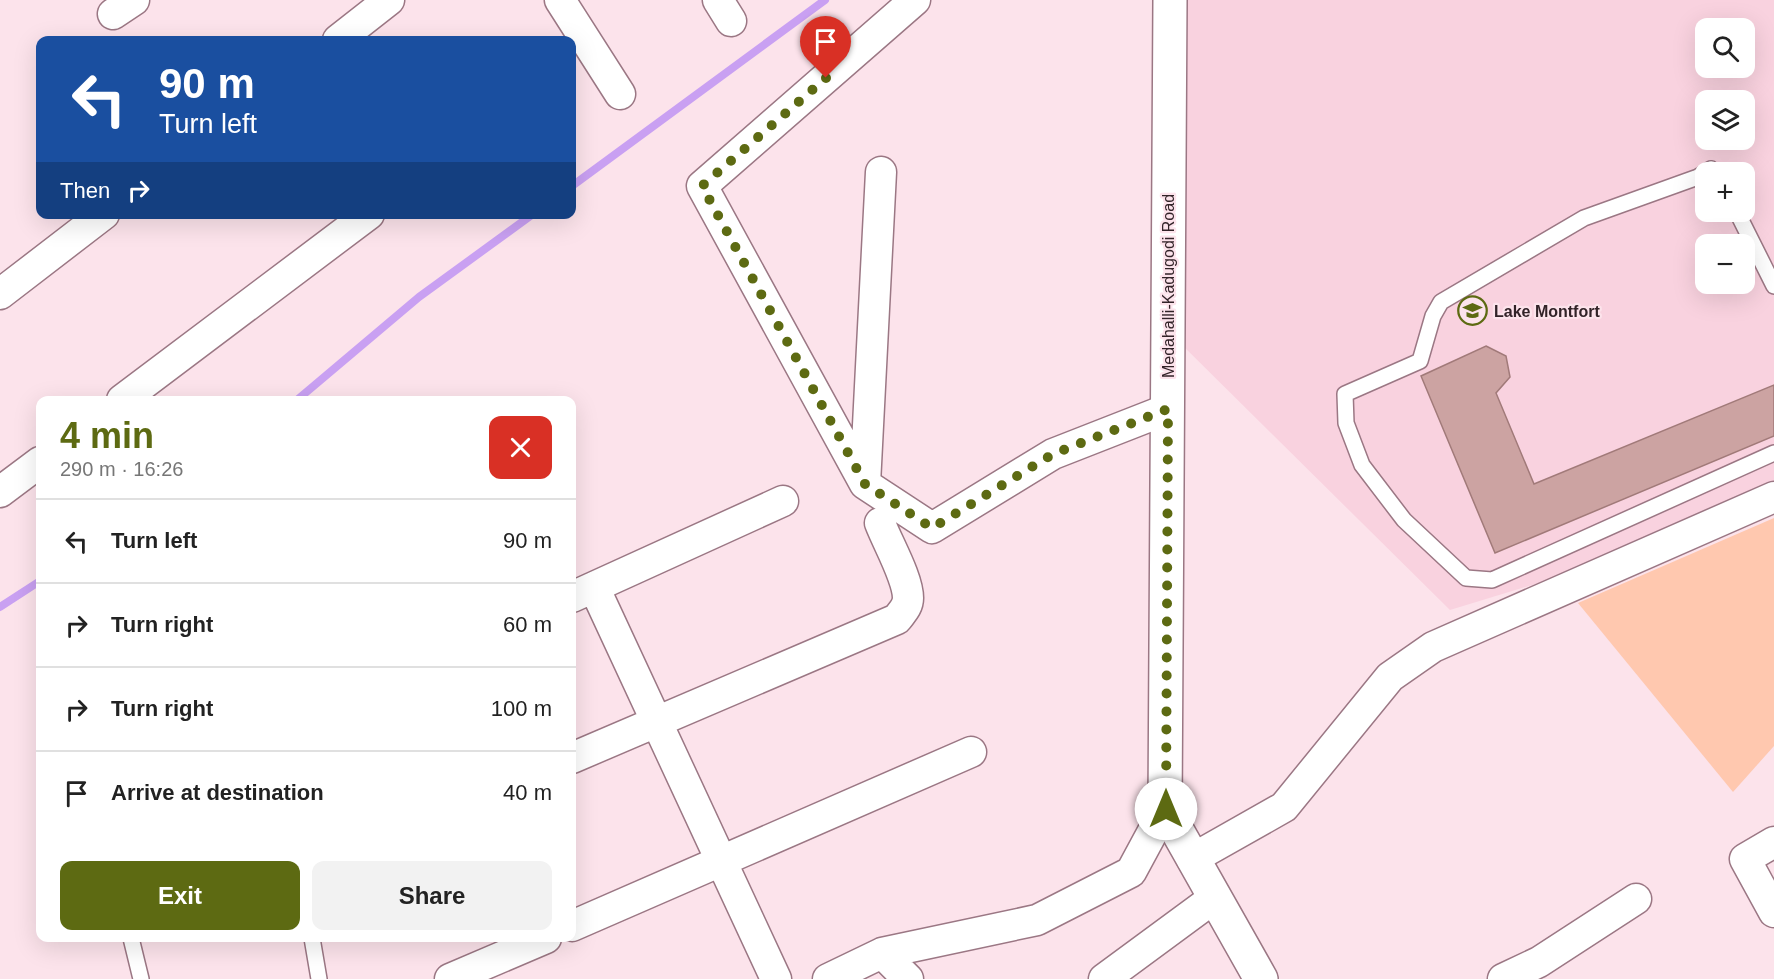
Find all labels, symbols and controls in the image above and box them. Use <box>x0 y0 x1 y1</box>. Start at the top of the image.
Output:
pin <box>800 16 851 78</box>
map controls <box>1695 18 1755 294</box>
button: search <box>1695 18 1755 78</box>
icon: arrive <box>809 25 842 58</box>
icon: left <box>60 60 138 138</box>
text: 90 m <box>159 60 255 107</box>
button: layers <box>1695 90 1755 150</box>
text: Turn left <box>159 109 257 139</box>
button: + <box>1695 162 1755 222</box>
icon: right <box>122 174 155 207</box>
text: Then <box>60 178 110 203</box>
street label: Medahalli-Kadugodi Road <box>1160 194 1177 378</box>
button: − <box>1695 234 1755 294</box>
school or university icon: Lake Montfort <box>1457 295 1489 327</box>
place label: Lake Montfort <box>1494 303 1600 320</box>
text: 4 min <box>60 415 154 456</box>
button: close <box>489 416 552 479</box>
text: 290 m · 16:26 <box>60 458 183 480</box>
icon: left <box>60 525 93 558</box>
text: Turn left <box>111 528 197 553</box>
text: 90 m <box>503 528 552 553</box>
icon: right <box>60 609 93 642</box>
text: Turn right <box>111 612 213 637</box>
text: 60 m <box>503 612 552 637</box>
icon: right <box>60 693 93 726</box>
text: Turn right <box>111 696 213 721</box>
text: 100 m <box>491 696 552 721</box>
icon: arrive <box>60 777 93 810</box>
position arrow <box>1134 777 1198 841</box>
text: Arrive at destination <box>111 780 324 805</box>
text: 40 m <box>503 780 552 805</box>
button: Exit <box>60 861 300 930</box>
button: Share <box>312 861 552 930</box>

